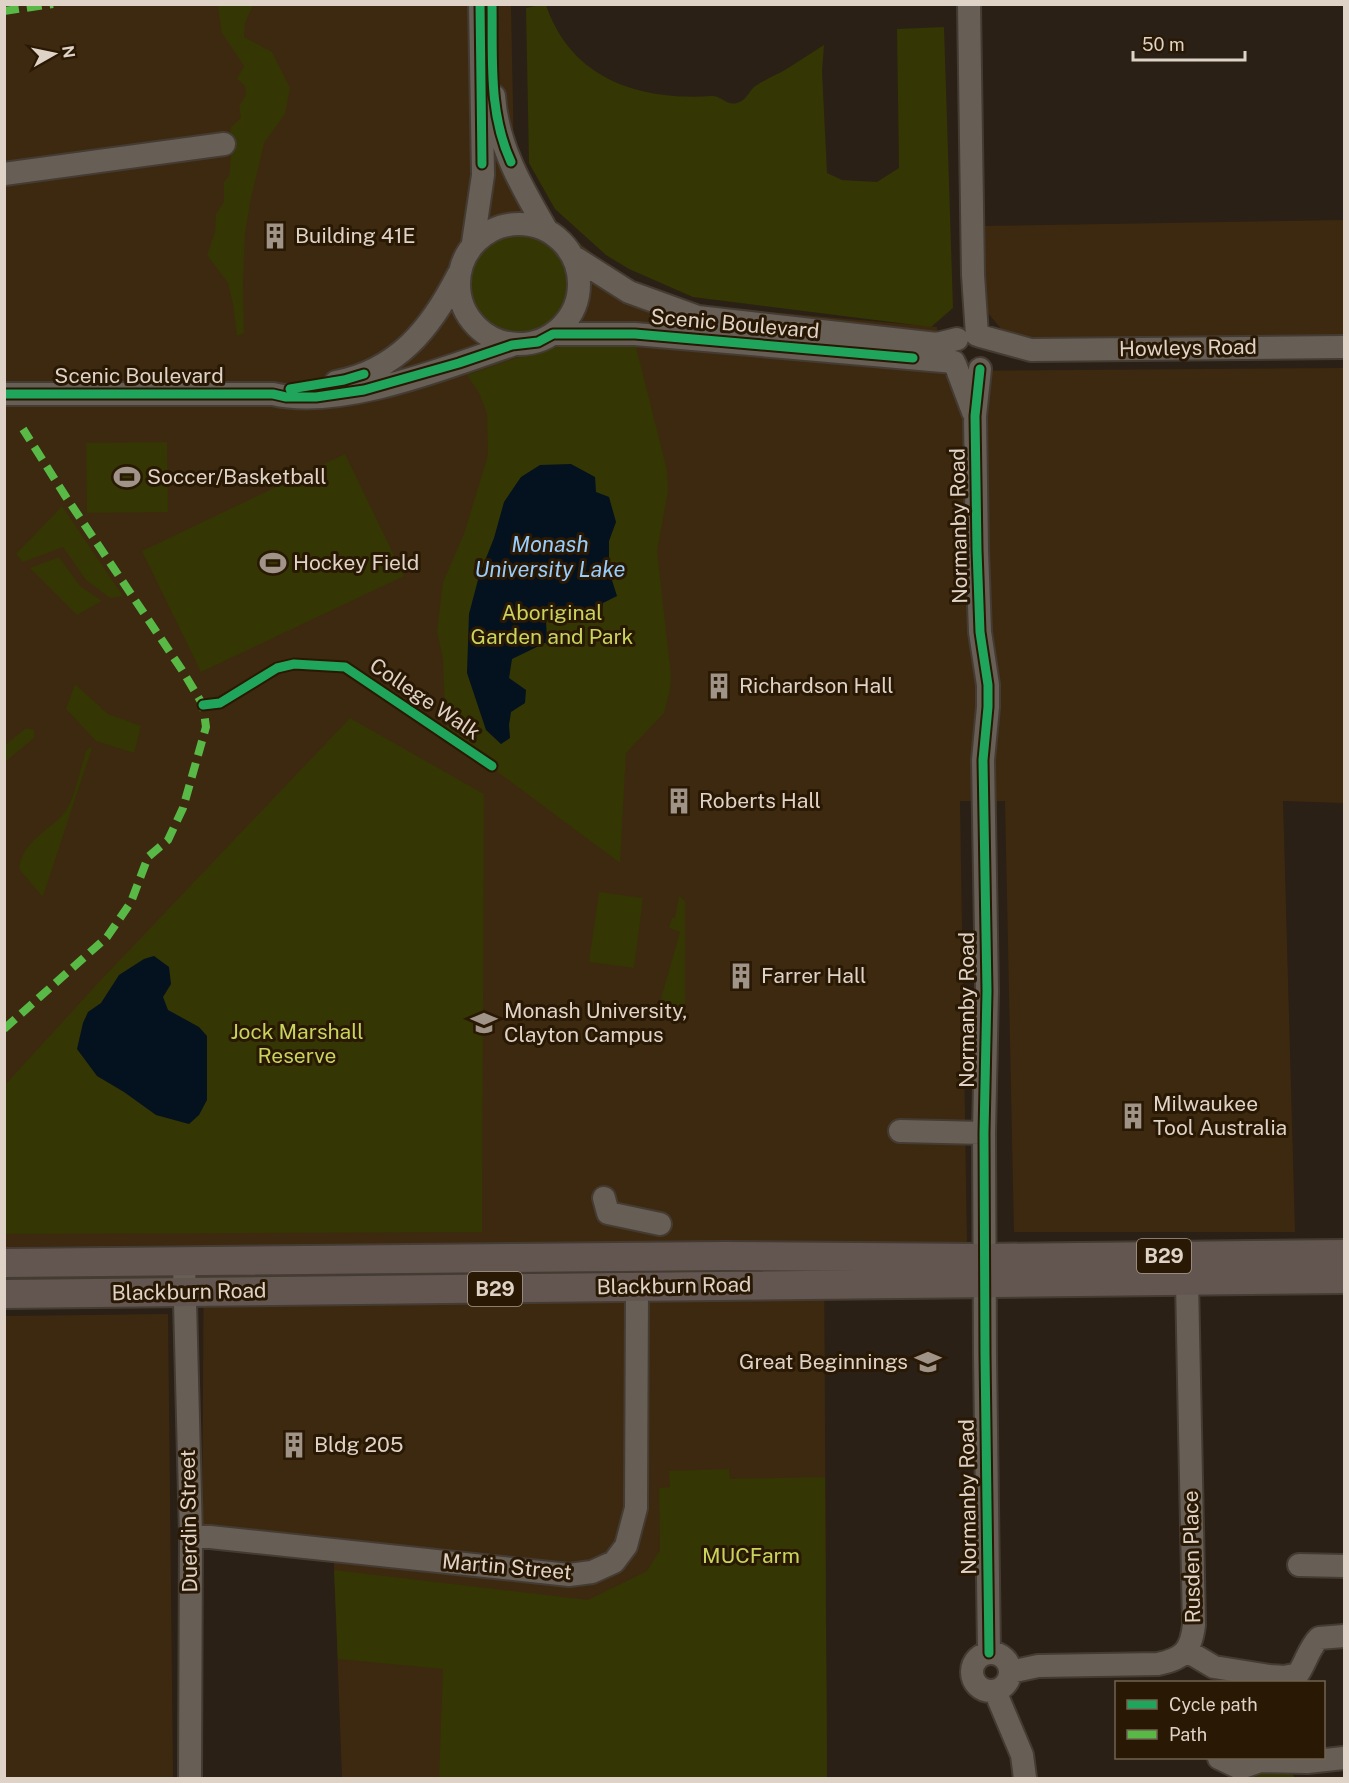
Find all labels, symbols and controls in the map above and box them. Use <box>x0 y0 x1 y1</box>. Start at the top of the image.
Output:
north arrow <box>24 24 84 84</box>
scale bar <box>1133 24 1246 62</box>
text: 50 m <box>1142 34 1185 55</box>
text: N <box>58 44 79 59</box>
building icon: Building 41E <box>260 221 290 251</box>
place label: Building 41E <box>295 223 416 248</box>
street label: Scenic Boulevard <box>650 304 820 343</box>
street label: Howleys Road <box>1119 334 1257 361</box>
street label: Scenic Boulevard <box>54 363 224 388</box>
street label: Normanby Road <box>945 448 972 604</box>
sports icon: Soccer/Basketball <box>112 462 142 492</box>
place label: Soccer/Basketball <box>147 464 327 489</box>
water label: Monash University Lake <box>475 531 626 582</box>
sports icon: Hockey Field <box>258 548 288 578</box>
place label: Hockey Field <box>293 550 419 575</box>
park label: Aboriginal Garden and Park <box>471 600 634 649</box>
street label: College Walk <box>365 652 485 745</box>
building icon: Richardson Hall <box>704 671 734 701</box>
place label: Richardson Hall <box>739 673 894 698</box>
building icon: Roberts Hall <box>664 786 694 816</box>
place label: Roberts Hall <box>699 788 821 813</box>
street label: Normanby Road <box>954 932 979 1088</box>
building icon: Farrer Hall <box>726 961 756 991</box>
place label: Farrer Hall <box>761 963 866 988</box>
place label: Monash University, Clayton Campus <box>504 998 687 1047</box>
school or university icon: Monash University, Clayton Campus <box>469 1008 499 1038</box>
park label: Jock Marshall Reserve <box>230 1019 364 1068</box>
place label: Milwaukee Tool Australia <box>1153 1091 1287 1140</box>
building icon: Milwaukee Tool Australia <box>1118 1101 1148 1131</box>
road number: B29 <box>1137 1239 1191 1273</box>
road number: B29 <box>468 1272 522 1306</box>
street label: Blackburn Road <box>596 1272 752 1299</box>
street label: Blackburn Road <box>111 1278 267 1305</box>
school or university icon: Great Beginnings <box>913 1347 943 1377</box>
place label: Great Beginnings <box>739 1349 908 1374</box>
street label: Normanby Road <box>954 1419 981 1575</box>
building icon: Bldg 205 <box>279 1430 309 1460</box>
place label: Bldg 205 <box>314 1432 403 1457</box>
street label: Duerdin Street <box>175 1449 202 1593</box>
street label: Rusden Place <box>1178 1490 1205 1624</box>
park label: MUCFarm <box>702 1543 800 1568</box>
street label: Martin Street <box>441 1548 573 1585</box>
legend <box>1115 1681 1325 1759</box>
text: Cycle path <box>1169 1694 1258 1715</box>
text: Path <box>1169 1724 1207 1745</box>

